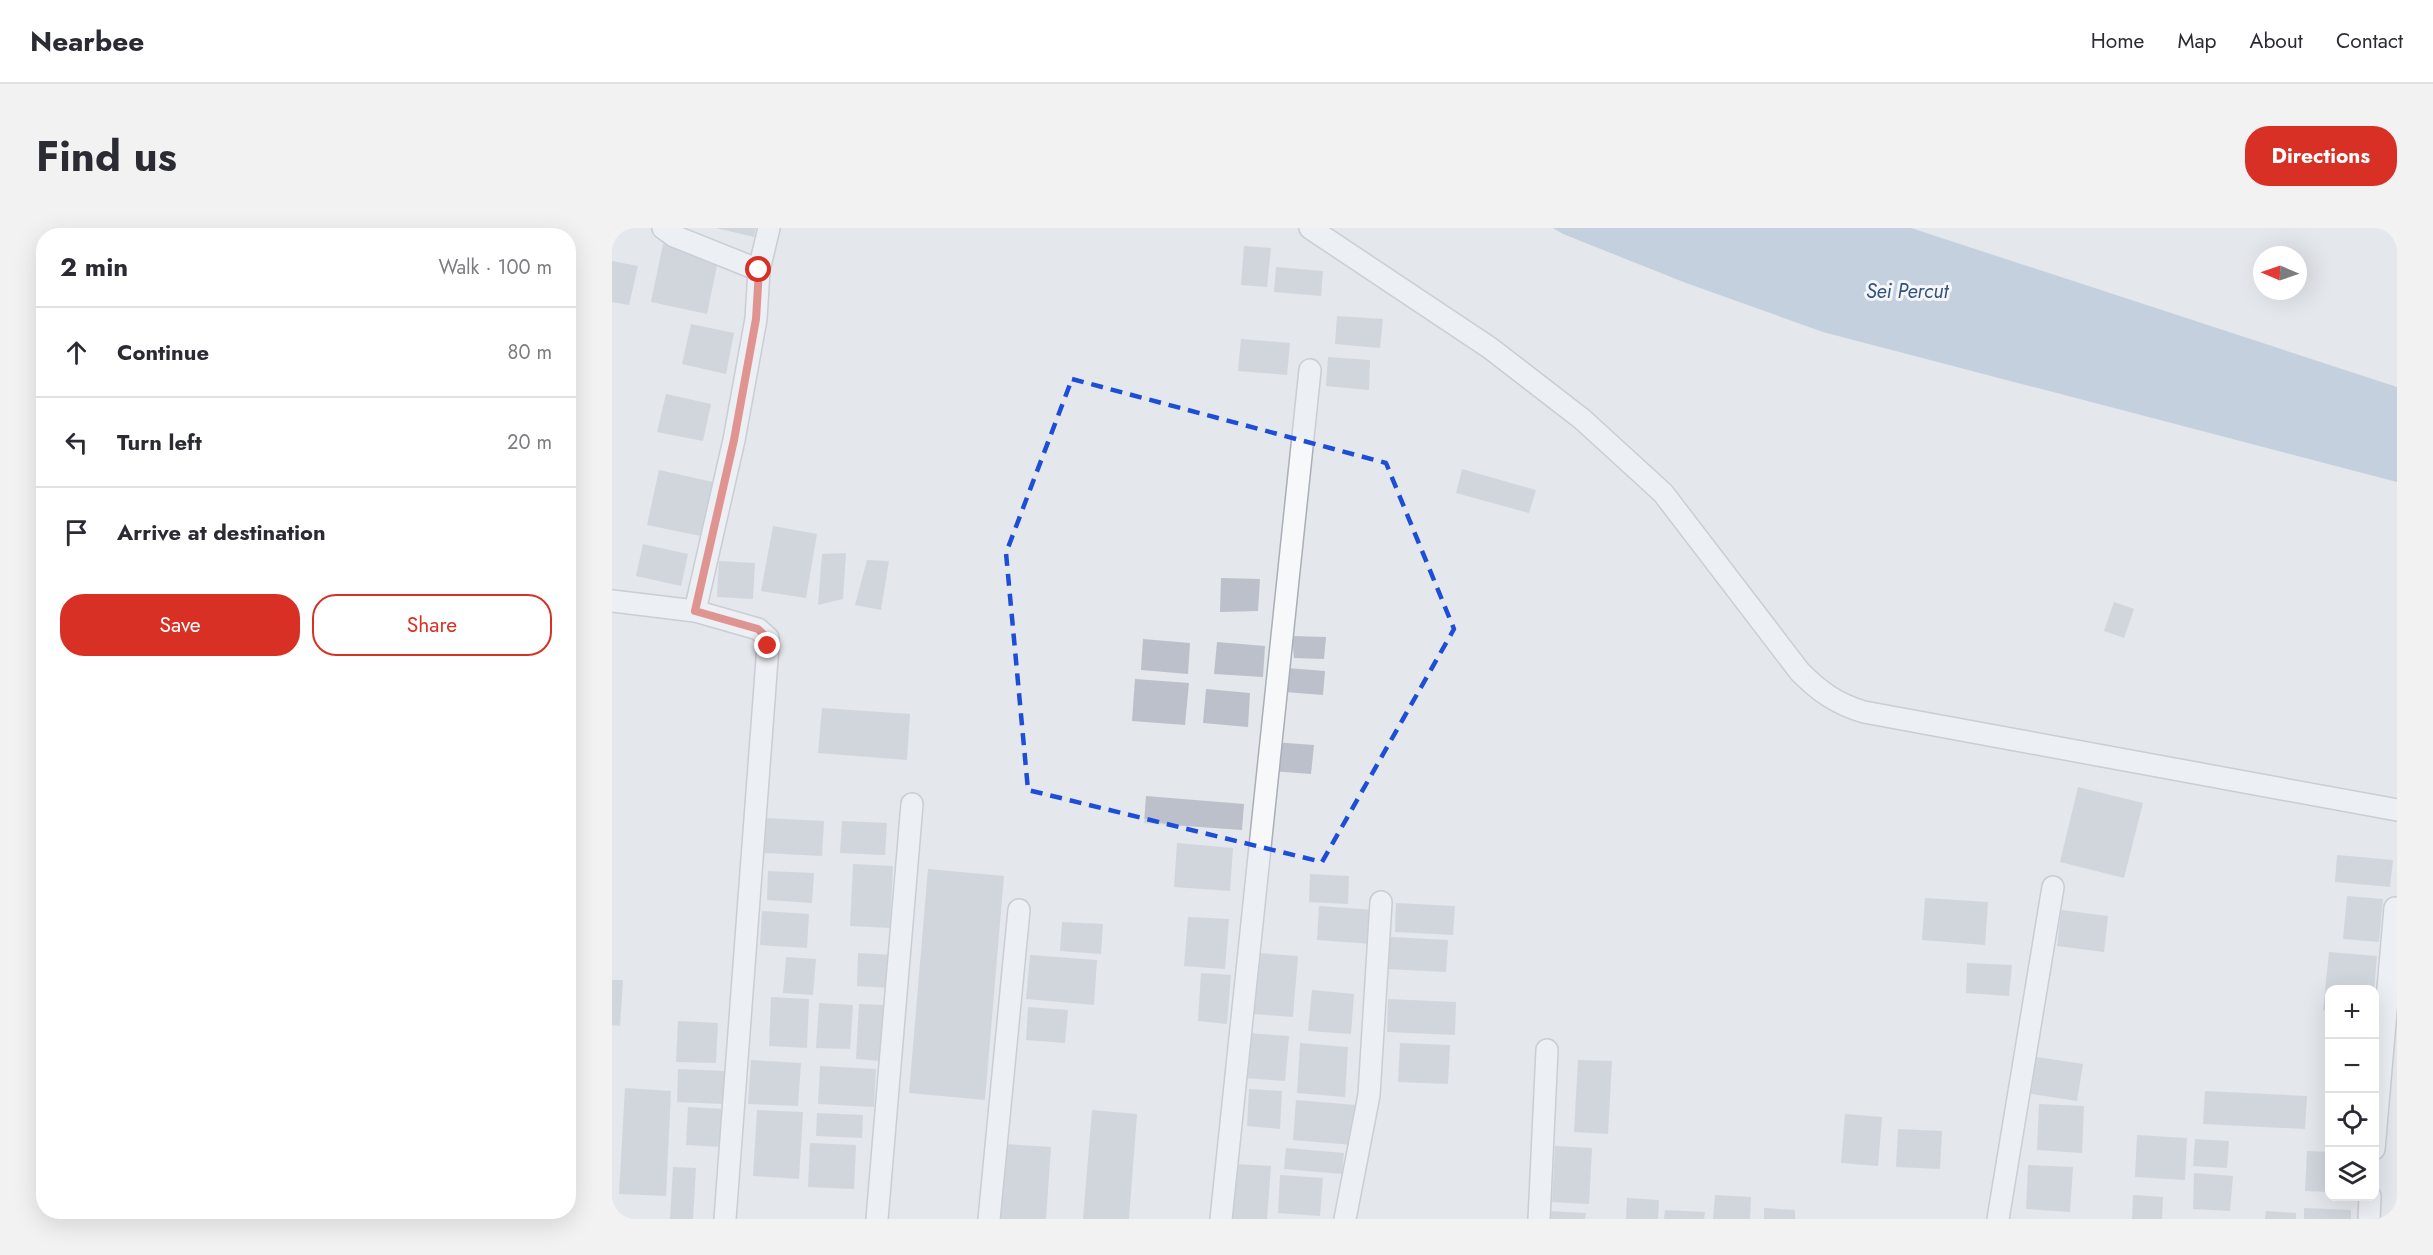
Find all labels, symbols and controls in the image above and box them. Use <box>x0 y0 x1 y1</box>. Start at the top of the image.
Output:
text: Nearbee <box>30 21 144 62</box>
text: Home <box>2091 26 2144 56</box>
text: Map <box>2177 26 2217 56</box>
text: About <box>2250 26 2303 56</box>
text: Contact <box>2336 26 2403 56</box>
text: Find us <box>36 126 177 187</box>
button: Directions <box>2245 126 2397 186</box>
north arrow <box>2253 246 2307 300</box>
text: 2 min <box>60 248 128 286</box>
text: Walk · 100 m <box>439 253 552 282</box>
route start <box>745 256 771 282</box>
water label: Sei Percut <box>1866 277 1949 306</box>
icon: ahead <box>60 336 93 369</box>
text: Continue <box>117 336 209 368</box>
text: 80 m <box>507 338 552 367</box>
icon: left <box>60 426 93 459</box>
text: Turn left <box>117 426 202 458</box>
text: 20 m <box>507 428 552 457</box>
icon: arrive <box>60 516 93 549</box>
text: Arrive at destination <box>117 516 326 548</box>
button: Save <box>60 594 300 656</box>
button: Share <box>312 594 552 656</box>
route end <box>754 632 780 658</box>
map controls <box>2325 985 2379 1201</box>
button: + <box>2325 985 2379 1039</box>
button: − <box>2325 1039 2379 1093</box>
button: locate <box>2325 1093 2379 1147</box>
button: layers <box>2325 1147 2379 1201</box>

